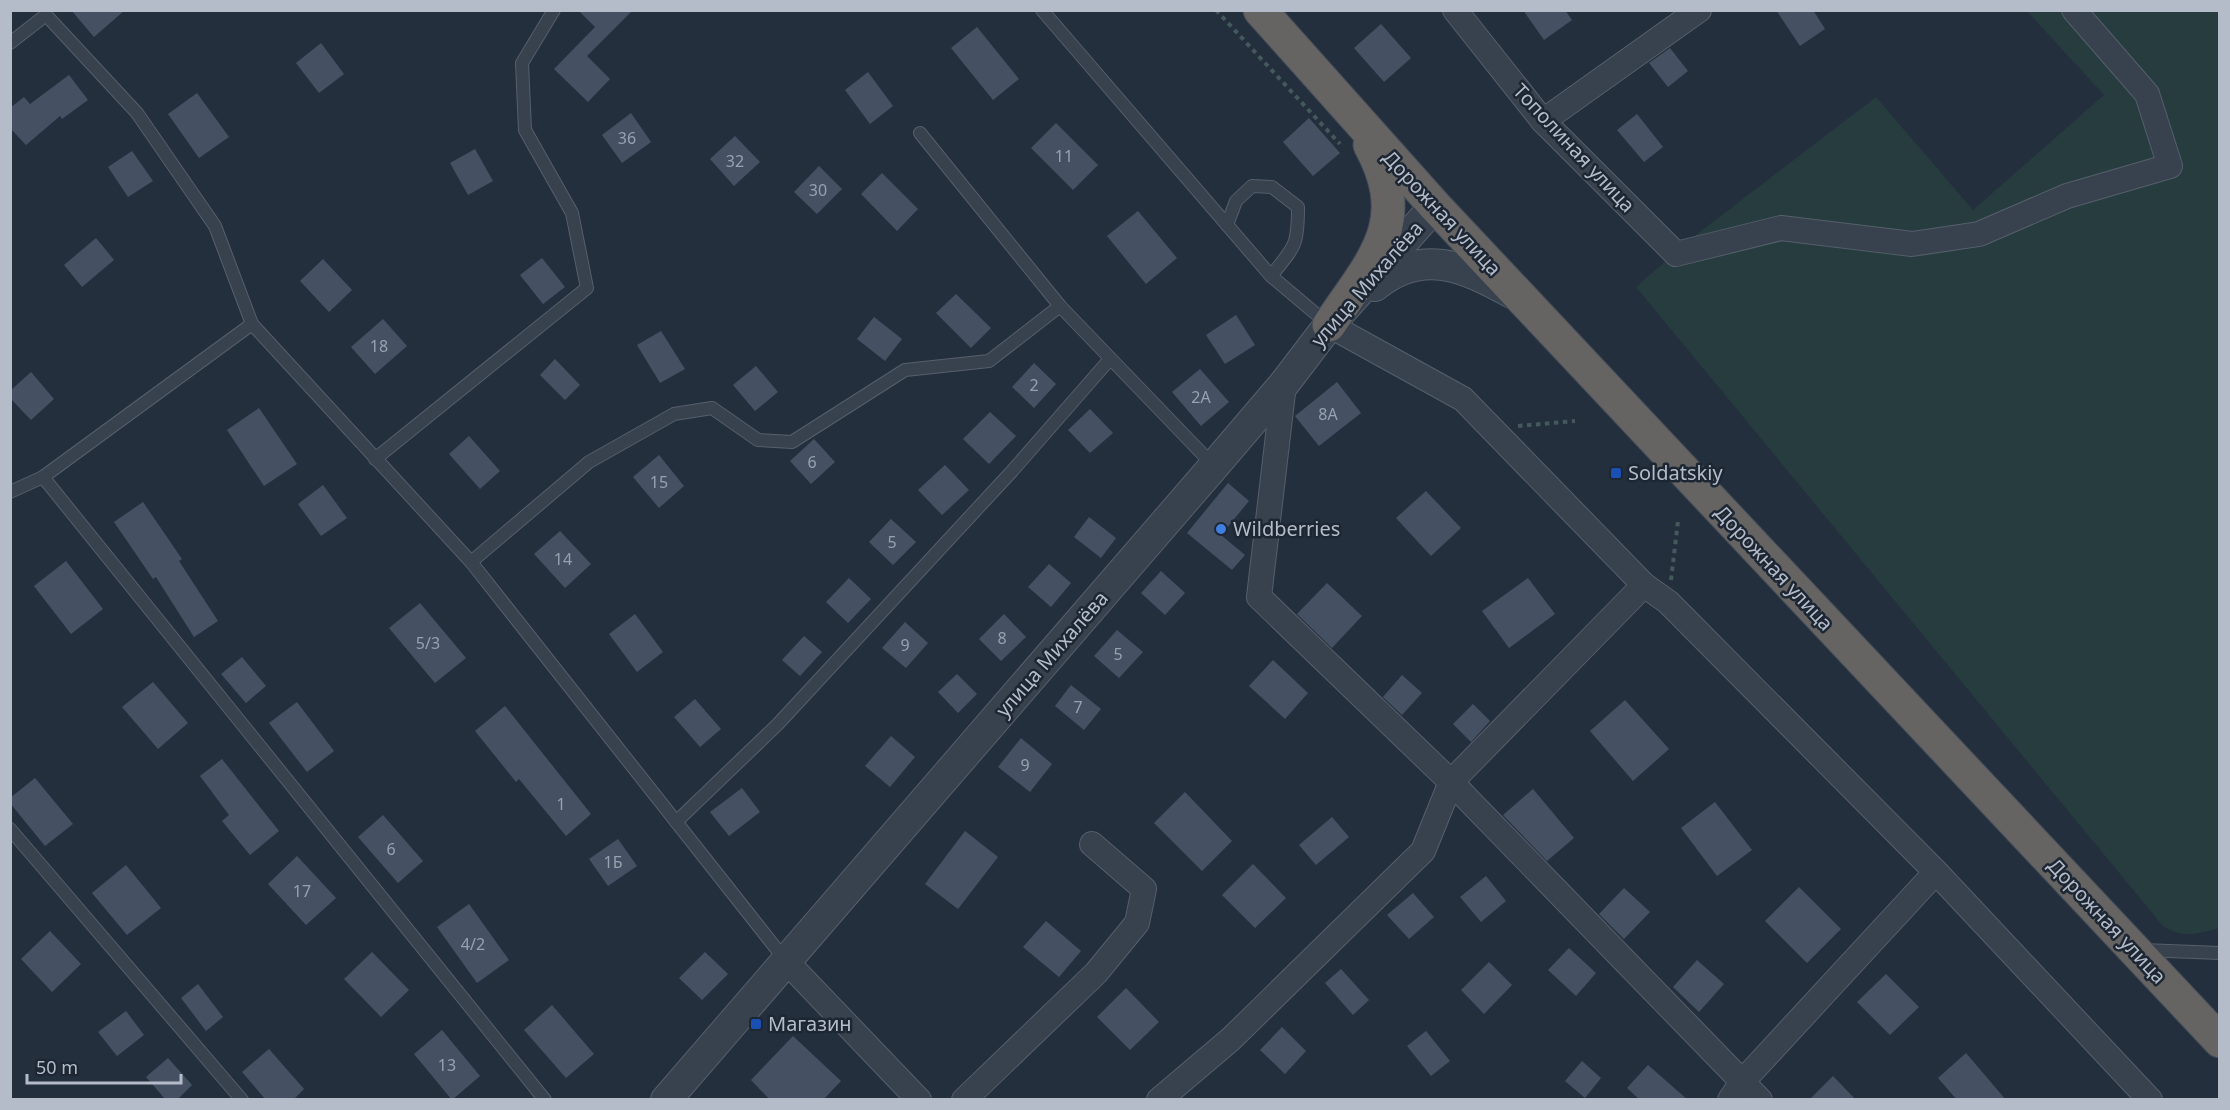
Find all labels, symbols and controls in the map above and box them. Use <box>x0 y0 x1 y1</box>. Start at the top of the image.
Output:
street label: Тополиная улица <box>1507 77 1641 218</box>
house number: 36 <box>618 127 636 149</box>
street label: Дорожная улица <box>1377 144 1508 281</box>
house number: 11 <box>1055 145 1073 167</box>
house number: 32 <box>726 150 744 172</box>
house number: 30 <box>809 179 827 201</box>
street label: улица Михалёва <box>1304 215 1429 352</box>
house number: 18 <box>370 335 388 357</box>
house number: 2 <box>1029 374 1039 396</box>
house number: 2А <box>1191 386 1211 408</box>
house number: 8А <box>1318 403 1338 425</box>
house number: 6 <box>807 451 817 473</box>
place label: Soldatskiy <box>1628 459 1723 486</box>
marker: Soldatskiy <box>1609 466 1623 480</box>
house number: 15 <box>650 471 668 493</box>
street label: Дорожная улица <box>1709 499 1840 636</box>
place label: Wildberries <box>1233 515 1340 542</box>
marker: Wildberries <box>1214 522 1228 536</box>
house number: 5 <box>887 531 897 553</box>
house number: 14 <box>554 548 572 570</box>
street label: улица Михалёва <box>989 585 1114 722</box>
house number: 8 <box>997 627 1007 649</box>
house number: 5/3 <box>416 632 440 654</box>
house number: 9 <box>900 634 910 656</box>
house number: 5 <box>1113 643 1123 665</box>
house number: 7 <box>1073 696 1083 718</box>
house number: 9 <box>1020 754 1030 776</box>
house number: 1 <box>556 793 566 815</box>
house number: 6 <box>386 838 396 860</box>
house number: 1Б <box>604 851 623 873</box>
street label: Дорожная улица <box>2042 852 2173 989</box>
house number: 17 <box>293 880 311 902</box>
house number: 4/2 <box>461 933 485 955</box>
place label: Магазин <box>768 1010 852 1037</box>
marker: Магазин <box>749 1017 763 1031</box>
scale bar <box>27 1047 182 1085</box>
house number: 13 <box>438 1054 456 1076</box>
text: 50 m <box>36 1055 78 1079</box>

